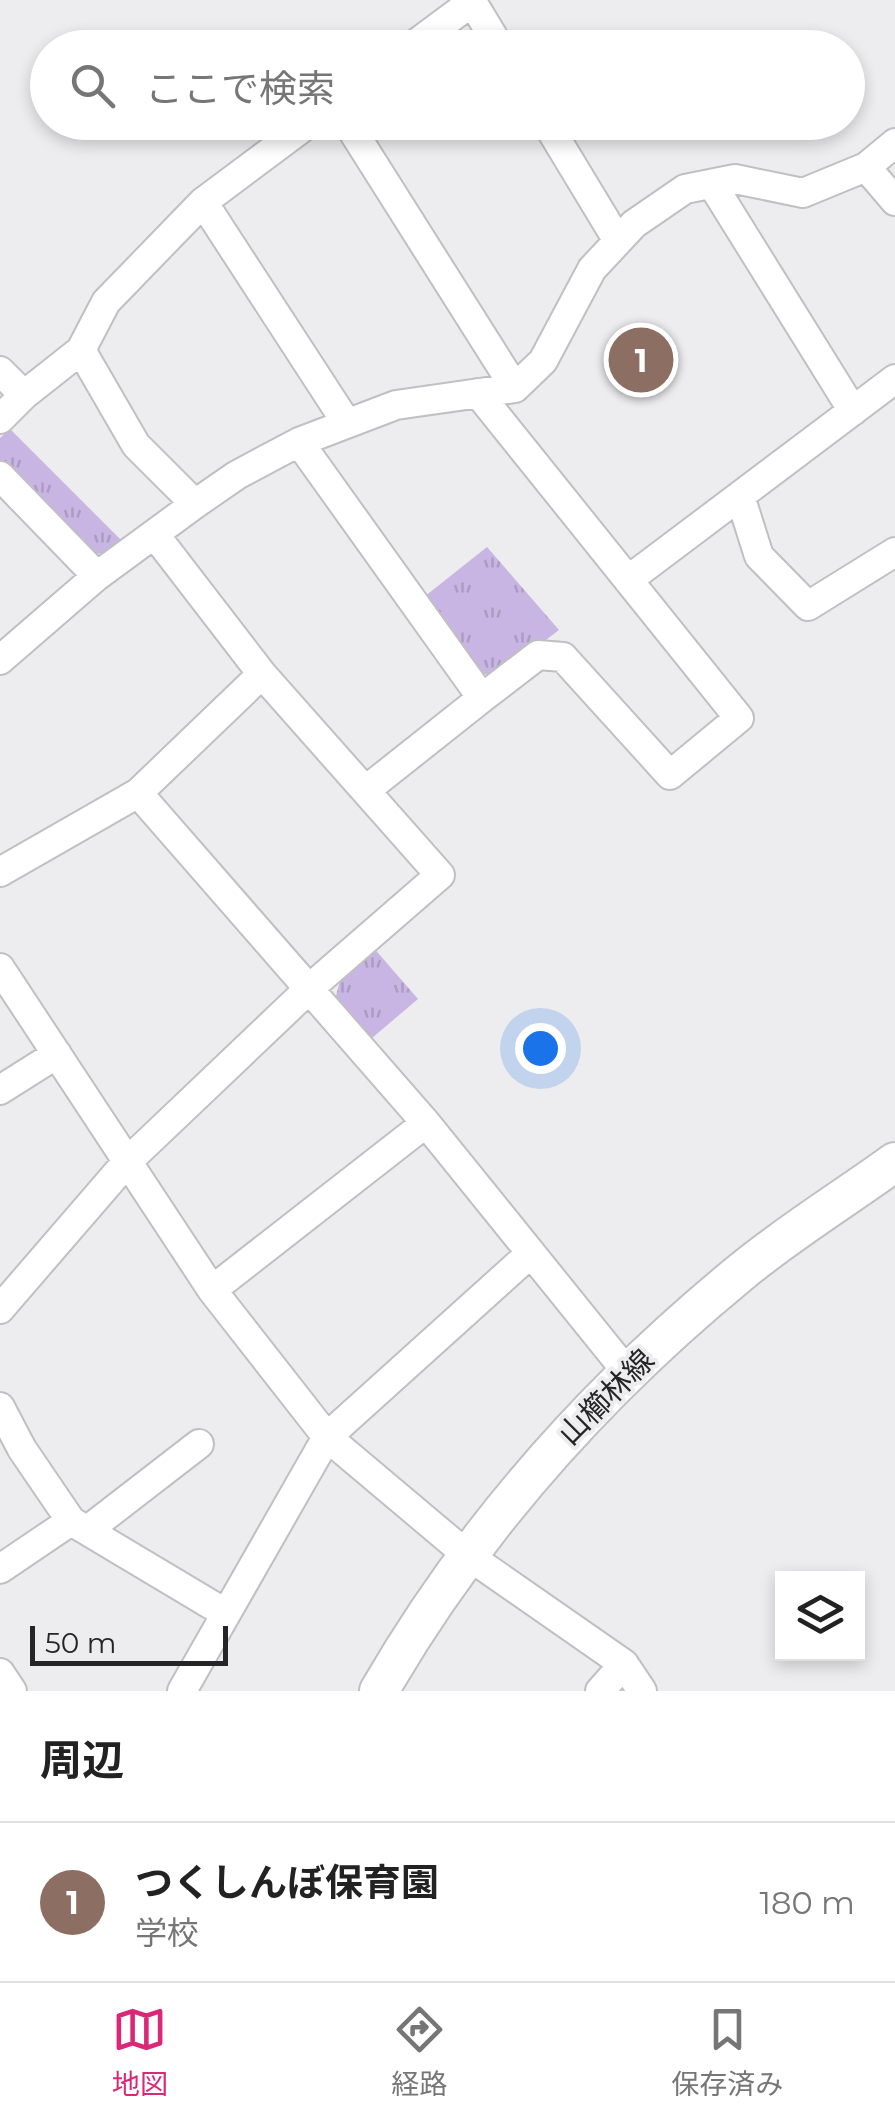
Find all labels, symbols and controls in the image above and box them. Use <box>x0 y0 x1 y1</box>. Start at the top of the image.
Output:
search box <box>30 30 865 140</box>
icon: search <box>65 58 120 113</box>
text: ここで検索 <box>145 65 335 112</box>
pin: 1 <box>608 322 674 398</box>
your location <box>515 1023 566 1074</box>
street label: 山櫛林線 <box>550 1341 662 1453</box>
map controls <box>775 1571 865 1661</box>
button: layers <box>775 1571 865 1661</box>
scale bar <box>30 1621 228 1666</box>
text: 50 m <box>45 1626 116 1660</box>
text: 周辺 <box>40 1734 124 1786</box>
text: つくしんぼ保育園 <box>135 1859 439 1906</box>
text: 1 <box>66 1883 79 1922</box>
text: 180 m <box>760 1883 855 1922</box>
text: 学校 <box>135 1913 199 1952</box>
tab: 地図 <box>112 2002 168 2102</box>
tab: 経路 <box>391 2002 447 2102</box>
tab: 保存済み <box>671 2002 783 2102</box>

